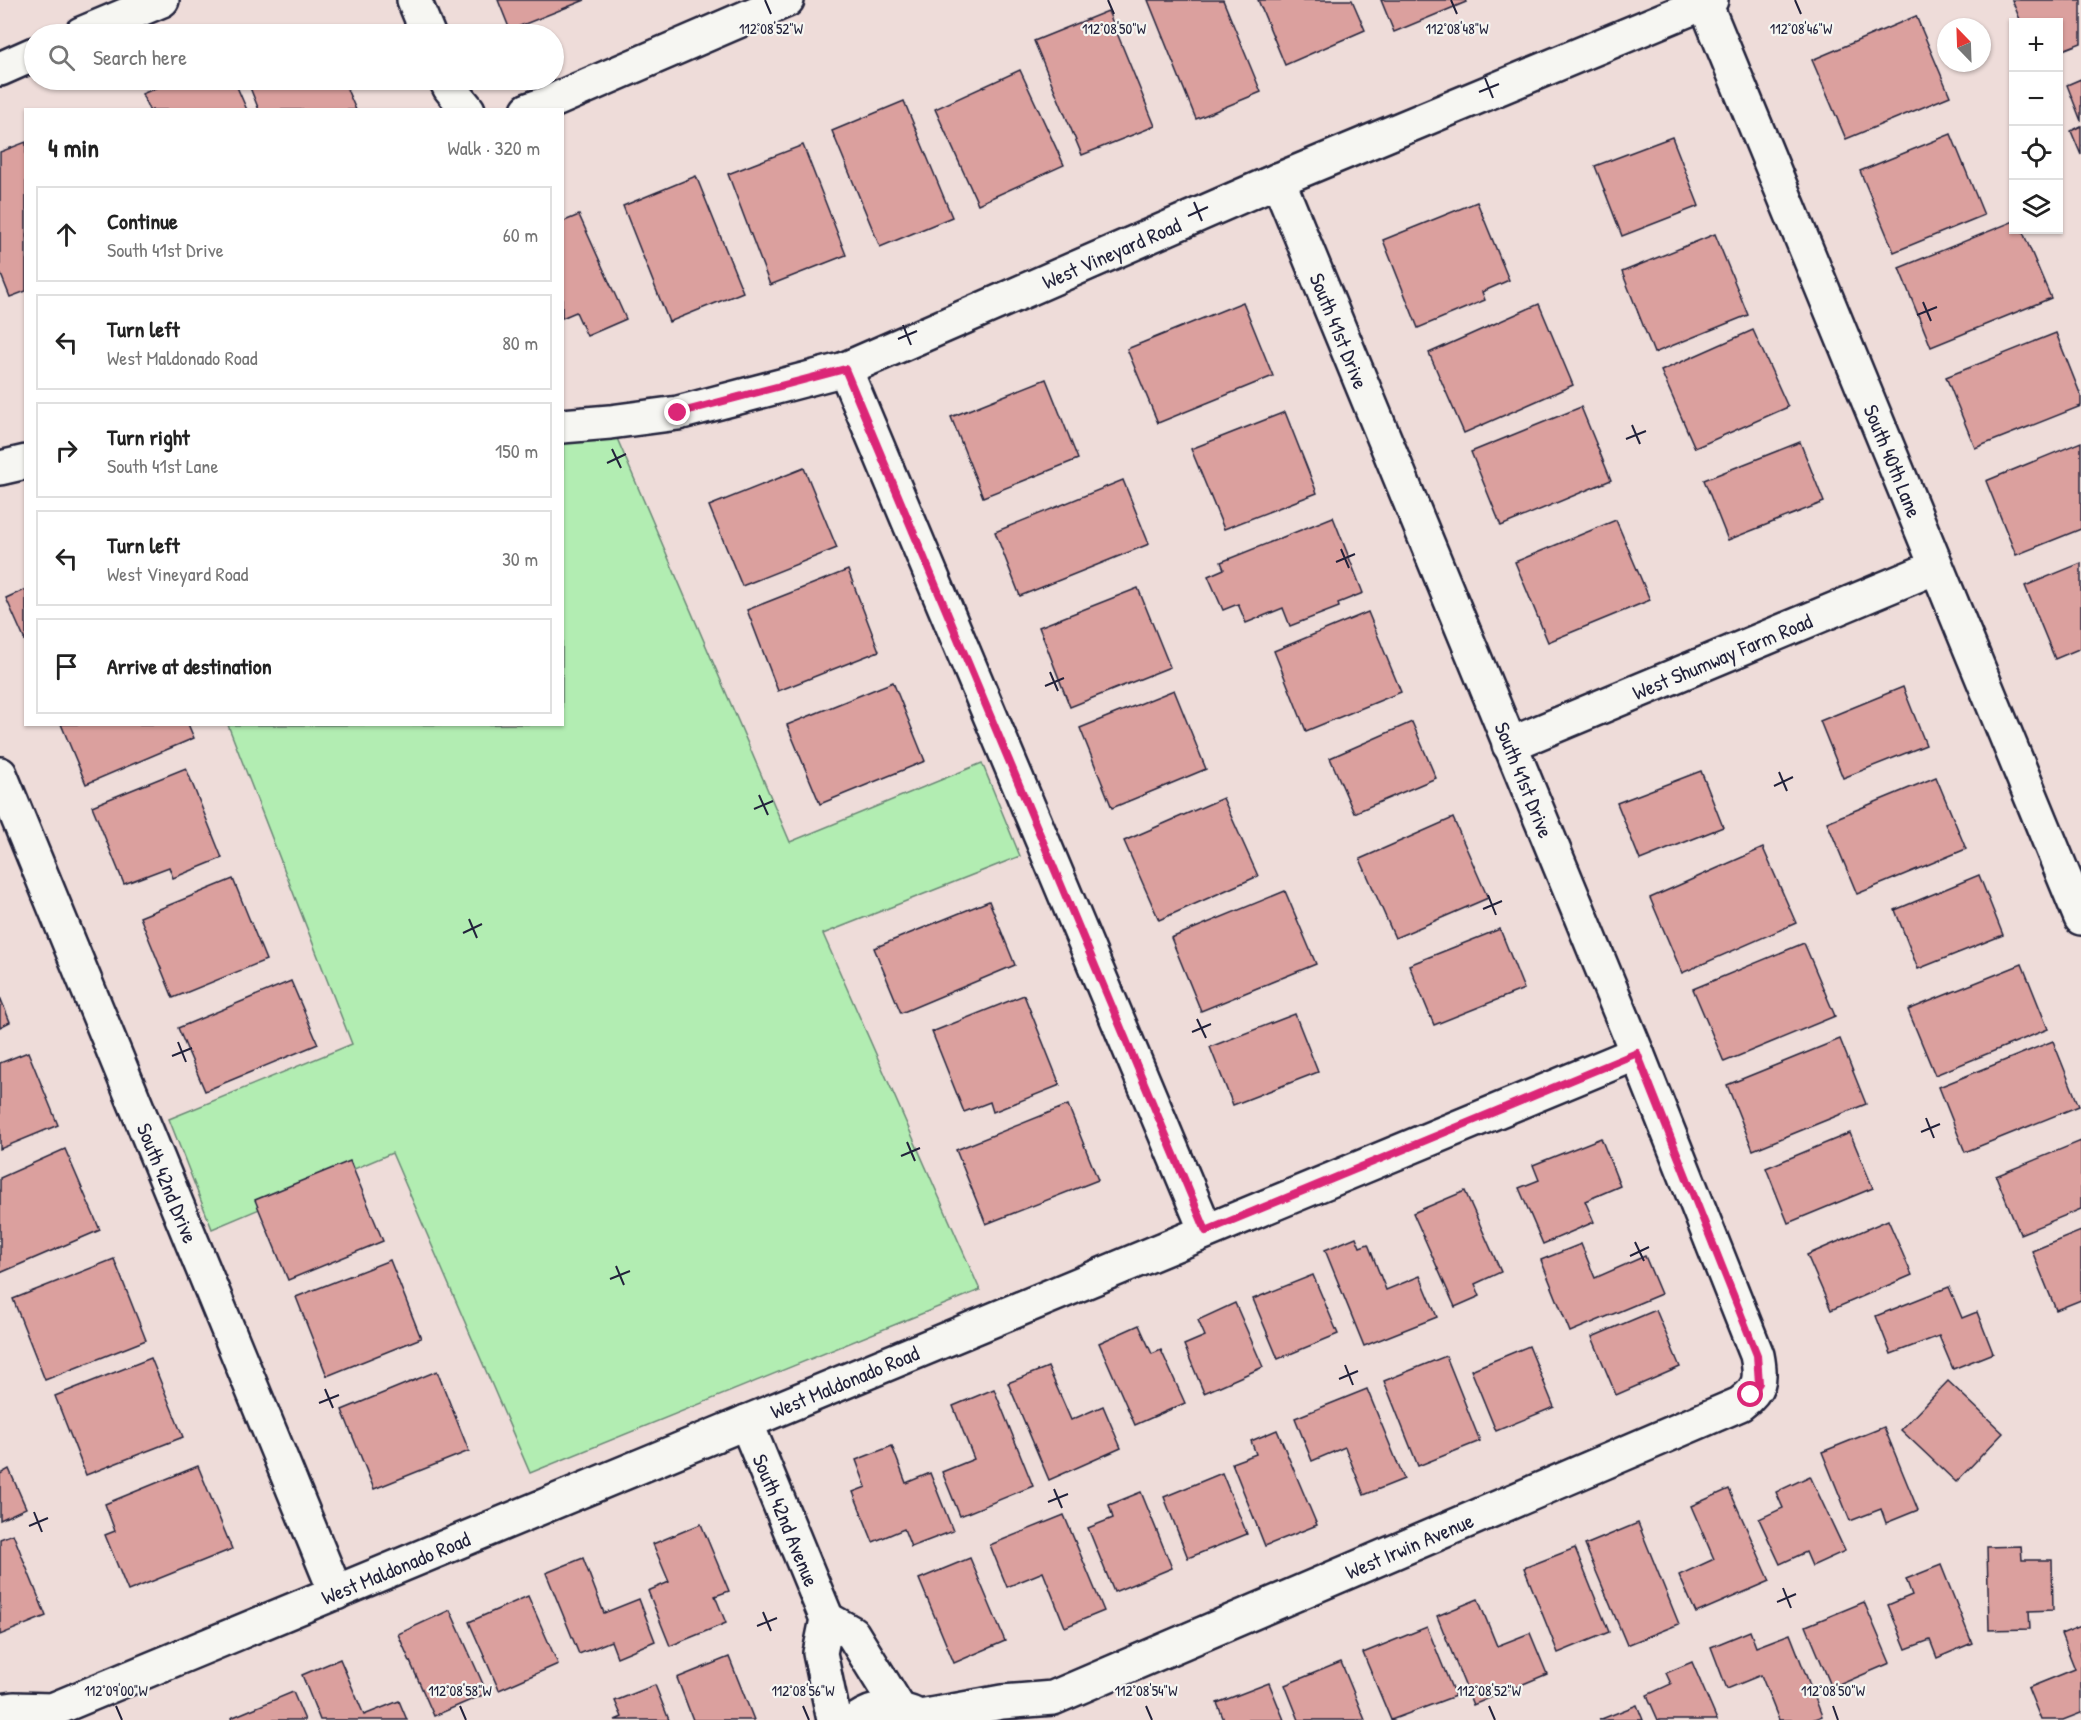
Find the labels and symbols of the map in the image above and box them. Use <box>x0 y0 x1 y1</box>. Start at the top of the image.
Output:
text: 112°08'52"W <box>739 18 804 39</box>
text: 112°08'50"W <box>1082 18 1147 39</box>
text: 112°08'48"W <box>1426 18 1489 39</box>
text: 112°08'46"W <box>1770 18 1833 39</box>
north arrow <box>1937 18 1991 72</box>
street label: West Vineyard Road <box>1037 210 1185 296</box>
street label: South 41st Drive <box>1303 269 1375 393</box>
route end <box>664 399 690 425</box>
street label: South 40th Lane <box>1857 400 1929 522</box>
street label: West Shumway Farm Road <box>1628 606 1816 706</box>
street label: South 41st Drive <box>1488 718 1560 842</box>
street label: South 42nd Drive <box>130 1119 205 1247</box>
street label: West Maldonado Road <box>766 1338 923 1425</box>
route start <box>1737 1381 1763 1407</box>
street label: South 42nd Avenue <box>746 1449 827 1591</box>
street label: West Irwin Avenue <box>1341 1505 1478 1586</box>
street label: West Maldonado Road <box>317 1524 474 1611</box>
text: 112°09'00"W <box>84 1680 148 1701</box>
text: 112°08'58"W <box>428 1680 493 1701</box>
text: 112°08'56"W <box>771 1680 835 1701</box>
text: 112°08'54"W <box>1115 1680 1178 1701</box>
text: 112°08'52"W <box>1457 1680 1522 1701</box>
text: 112°08'50"W <box>1801 1680 1866 1701</box>

